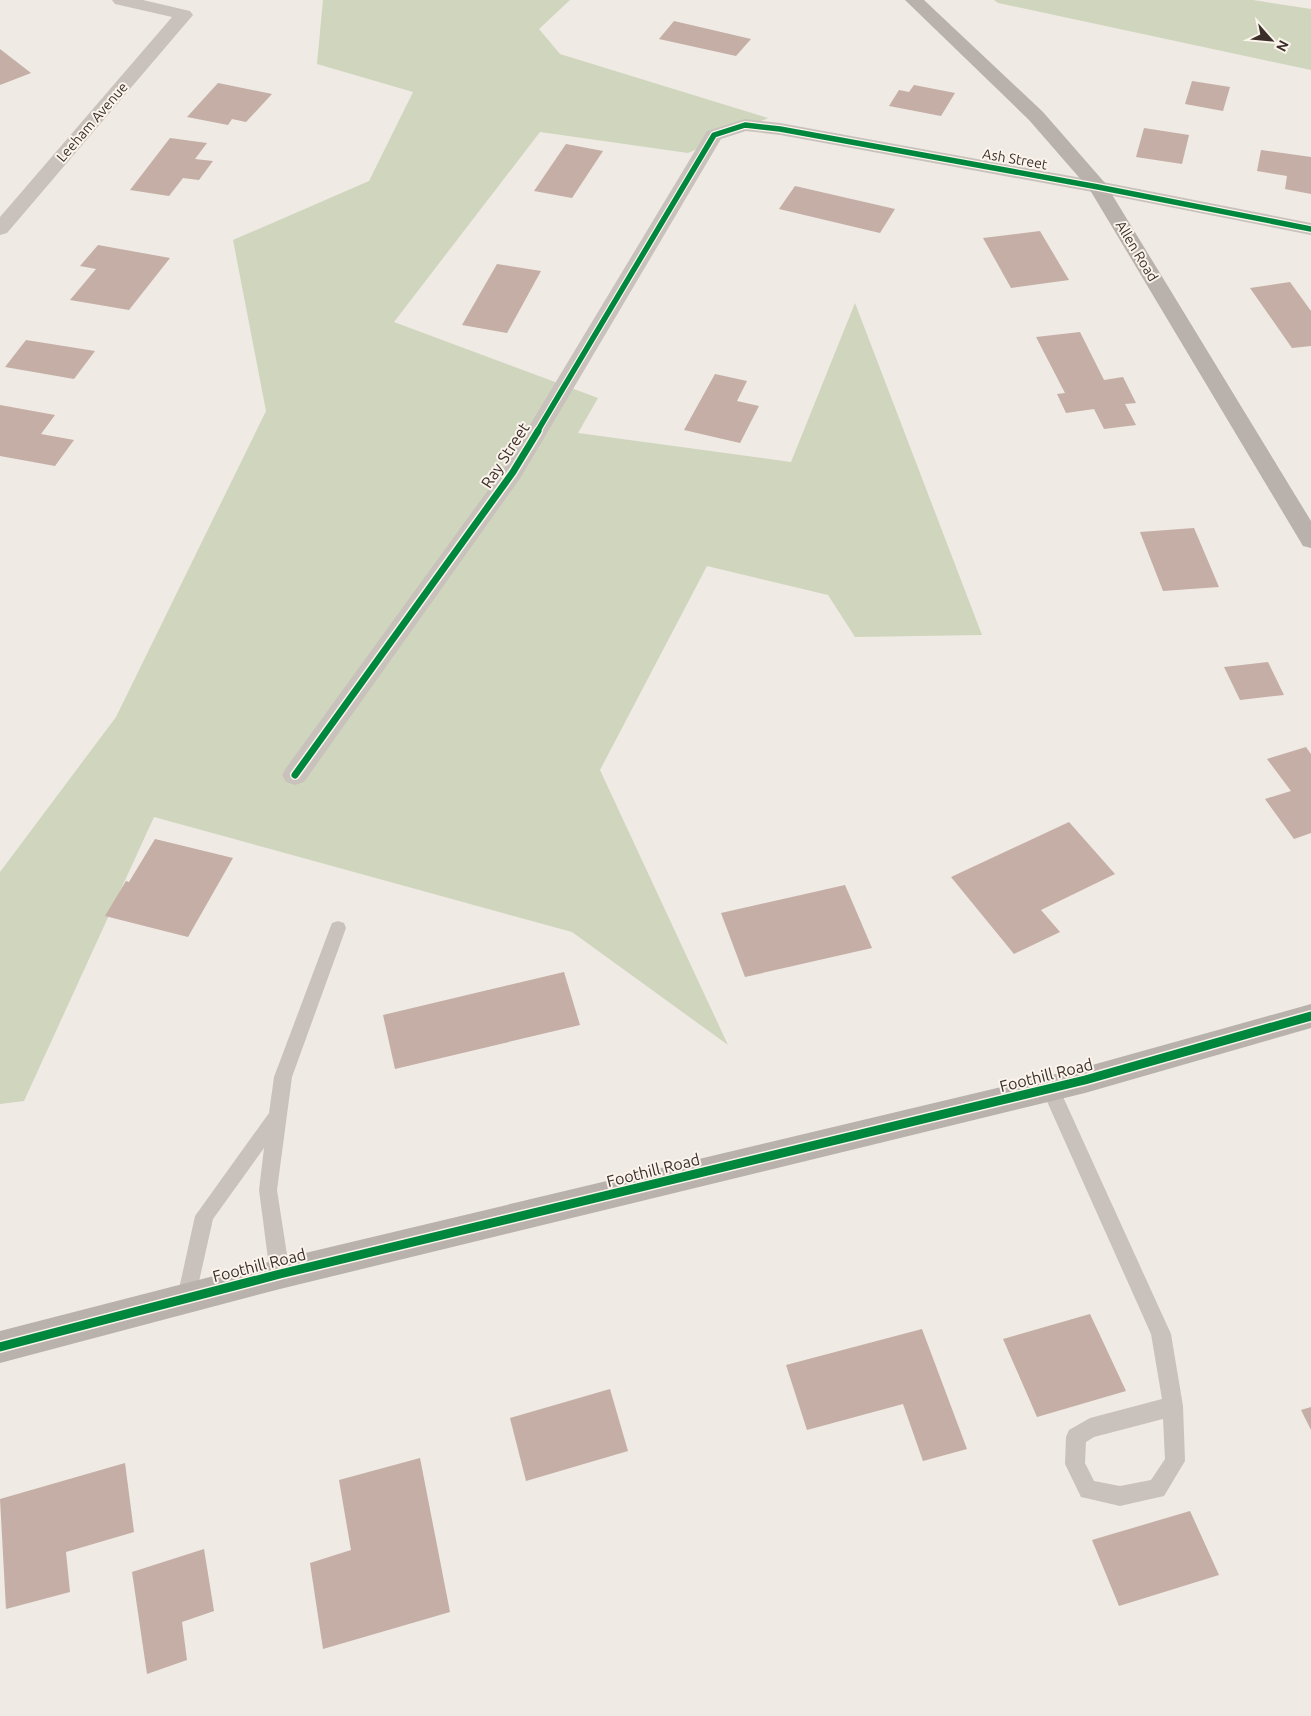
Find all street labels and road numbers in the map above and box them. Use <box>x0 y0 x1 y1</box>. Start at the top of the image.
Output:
street label: Leeham Avenue <box>53 79 131 165</box>
street label: Ash Street <box>981 145 1049 173</box>
street label: Allen Road <box>1113 218 1161 284</box>
street label: Ray Street <box>477 418 533 491</box>
street label: Foothill Road <box>998 1055 1094 1095</box>
street label: Foothill Road <box>605 1150 701 1190</box>
street label: Foothill Road <box>211 1245 307 1285</box>

